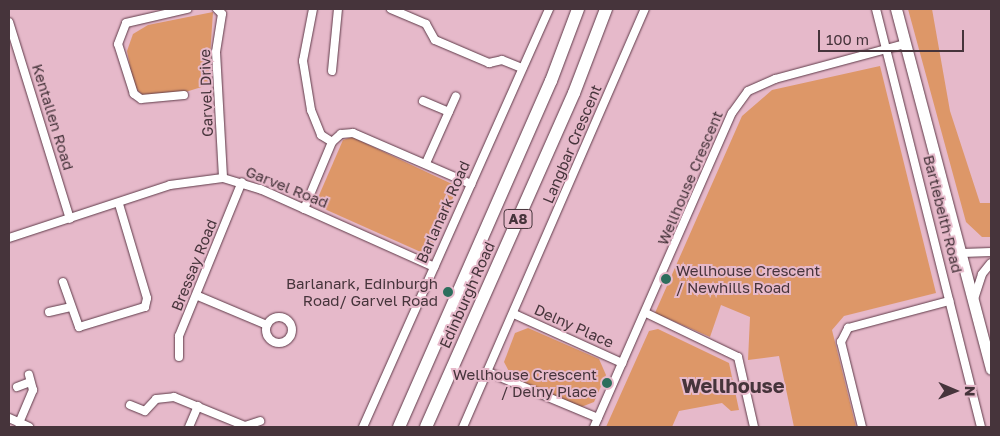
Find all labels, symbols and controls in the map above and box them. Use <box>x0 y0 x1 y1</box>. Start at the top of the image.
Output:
scale bar <box>820 20 966 52</box>
text: 100 m <box>826 30 869 48</box>
street label: Garvel Drive <box>195 49 217 137</box>
street label: Kentallen Road <box>28 62 78 172</box>
street label: Langbar Crescent <box>539 82 605 206</box>
street label: Wellhouse Crescent <box>654 108 726 248</box>
street label: Bartiebeith Road <box>920 153 966 275</box>
street label: Barlanark Road <box>412 158 474 266</box>
street label: Garvel Road <box>243 162 331 212</box>
road number: A8 <box>503 208 533 230</box>
street label: Bressay Road <box>167 216 221 314</box>
street label: Edinburgh Road <box>436 239 498 351</box>
place label: Wellhouse Crescent / Newhills Road <box>676 261 820 296</box>
marker: Wellhouse Crescent / Newhills Road <box>660 273 672 285</box>
place label: Barlanark, Edinburgh Road/ Garvel Road <box>286 274 438 309</box>
marker: Barlanark, Edinburgh Road/ Garvel Road <box>442 286 454 298</box>
street label: Delny Place <box>531 300 617 352</box>
place label: Wellhouse Crescent / Delny Place <box>453 365 597 400</box>
north arrow <box>930 366 980 416</box>
district label: Wellhouse <box>681 373 785 397</box>
marker: Wellhouse Crescent / Delny Place <box>601 377 613 389</box>
text: N <box>962 386 979 397</box>

